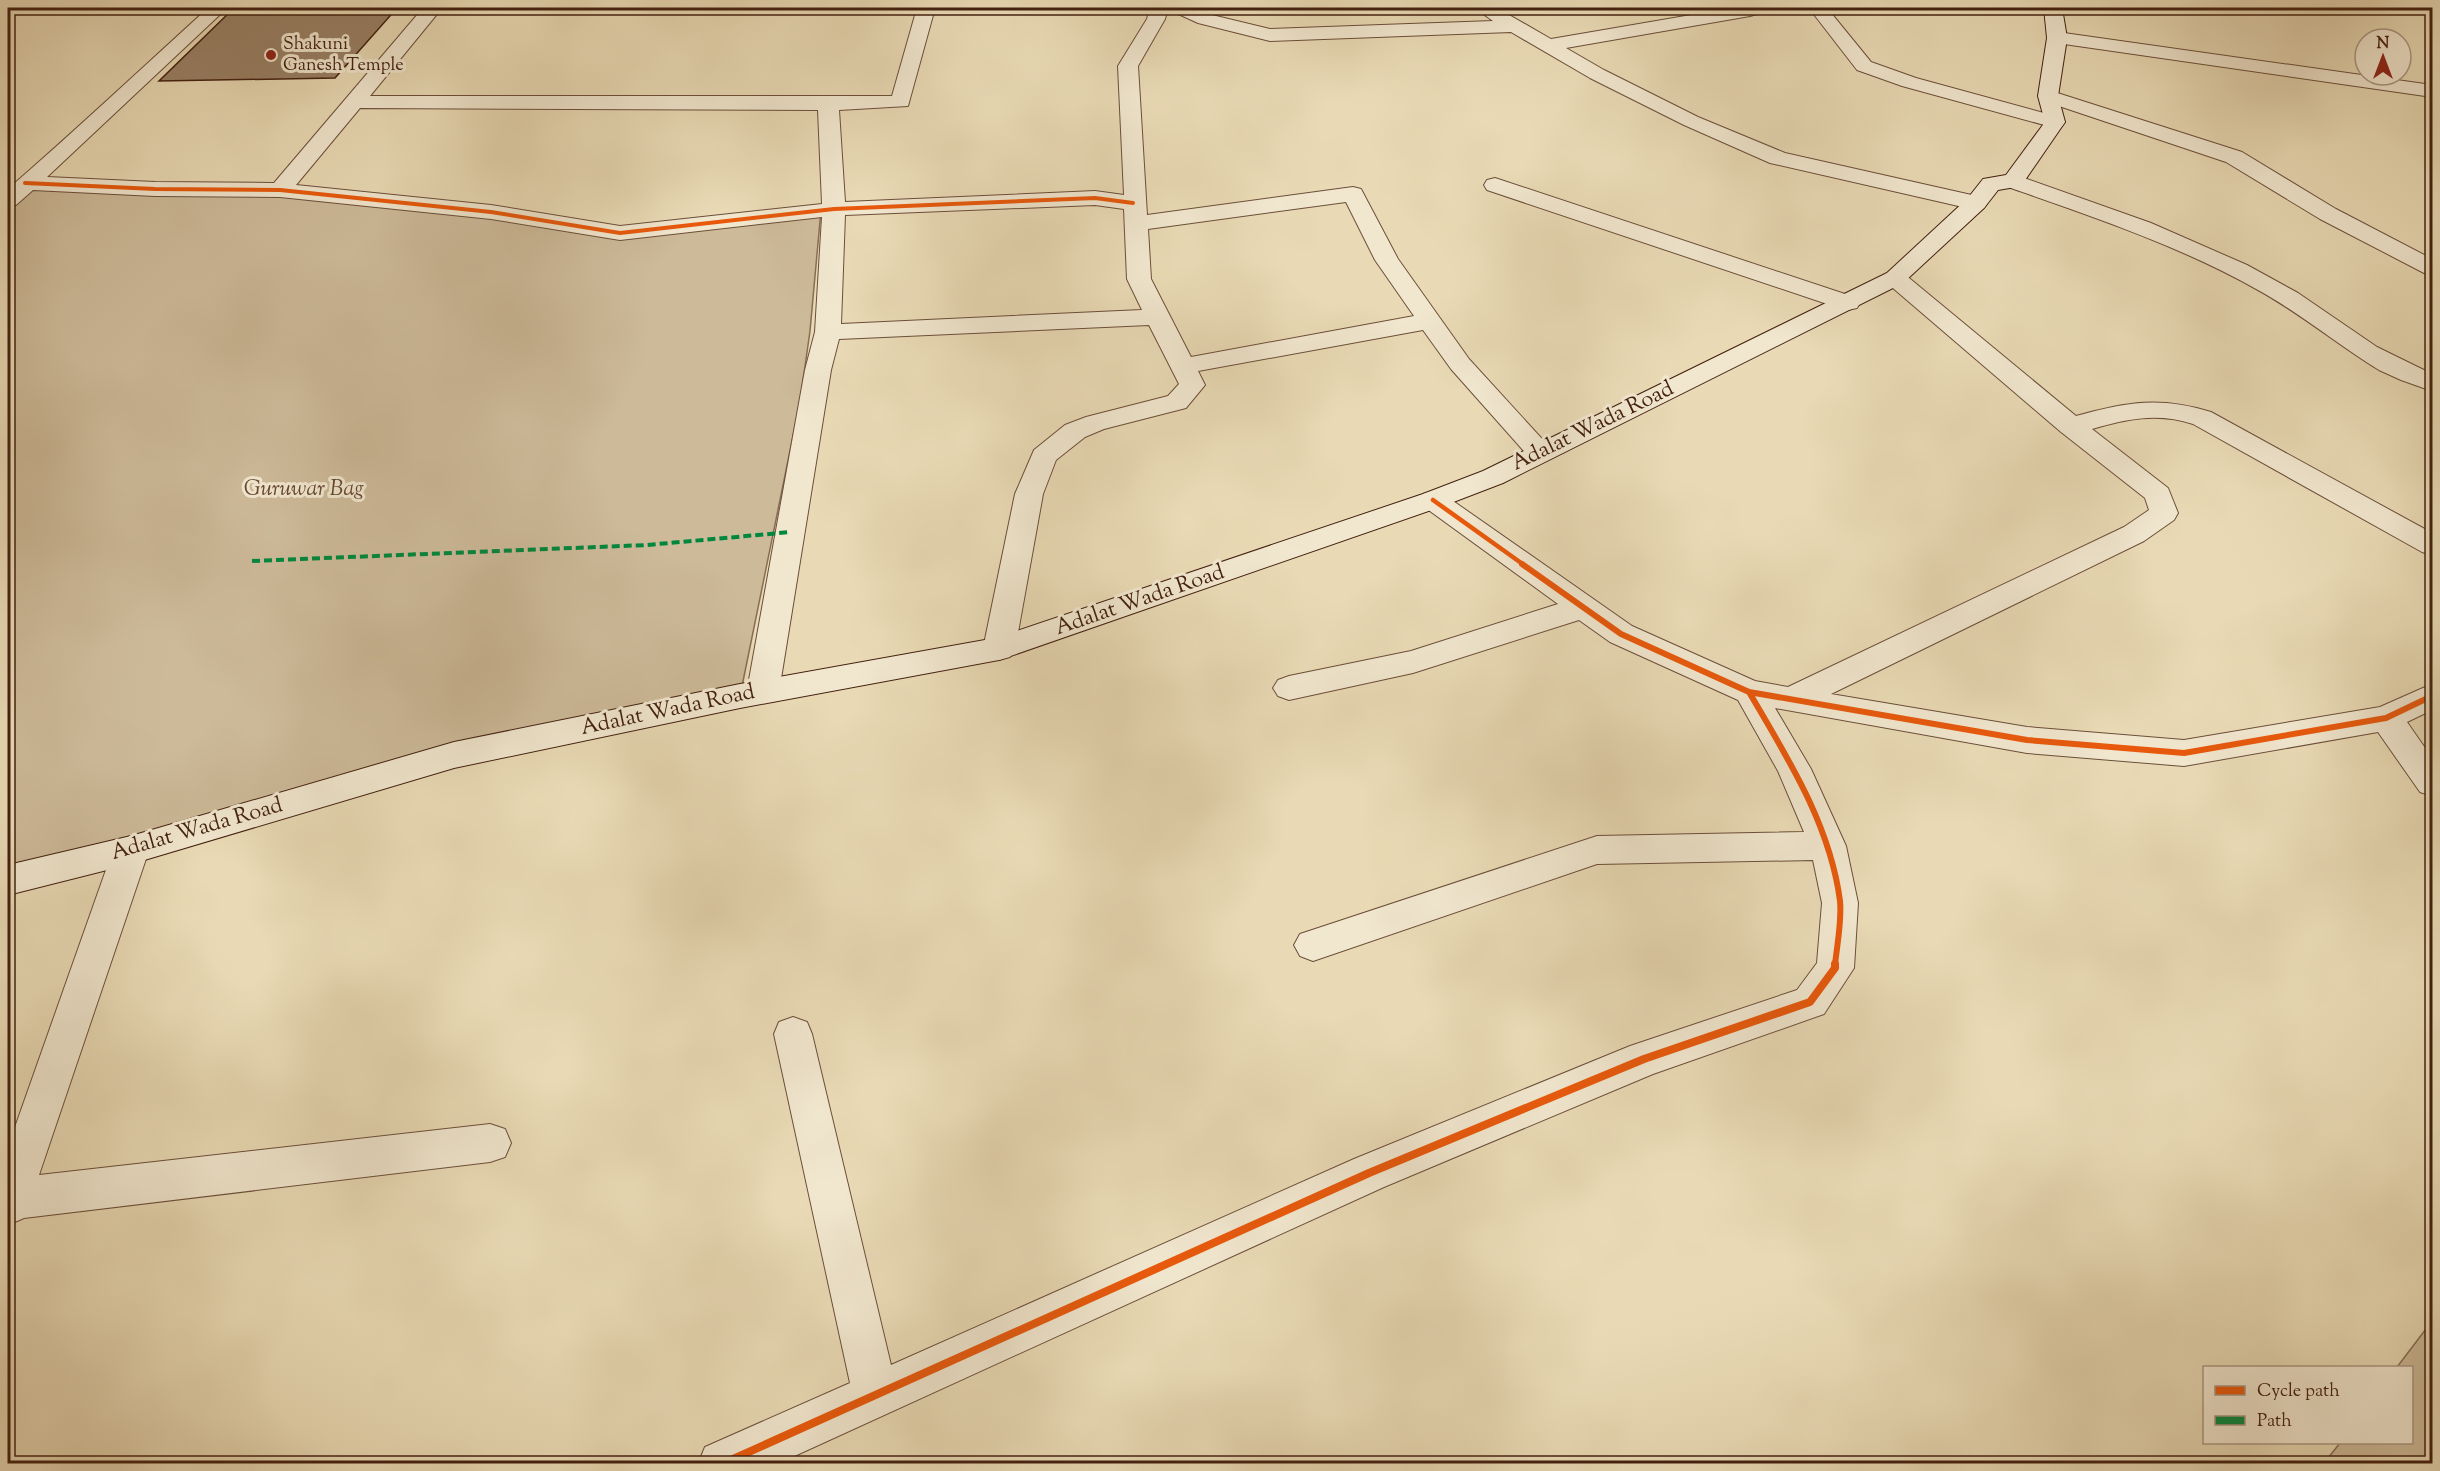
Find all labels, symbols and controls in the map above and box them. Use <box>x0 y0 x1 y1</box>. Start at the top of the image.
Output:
north arrow <box>2353 27 2413 87</box>
place label: Shakuni Ganesh Temple <box>283 32 404 79</box>
text: N <box>2377 33 2390 56</box>
marker: Shakuni Ganesh Temple <box>264 48 278 62</box>
street label: Adalat Wada Road <box>1506 374 1680 480</box>
park label: Guruwar Bag <box>244 474 365 506</box>
street label: Adalat Wada Road <box>1051 557 1229 645</box>
street label: Adalat Wada Road <box>578 677 758 745</box>
street label: Adalat Wada Road <box>107 790 287 870</box>
legend <box>2203 1366 2413 1444</box>
text: Cycle path <box>2257 1379 2340 1405</box>
text: Path <box>2257 1409 2292 1435</box>

